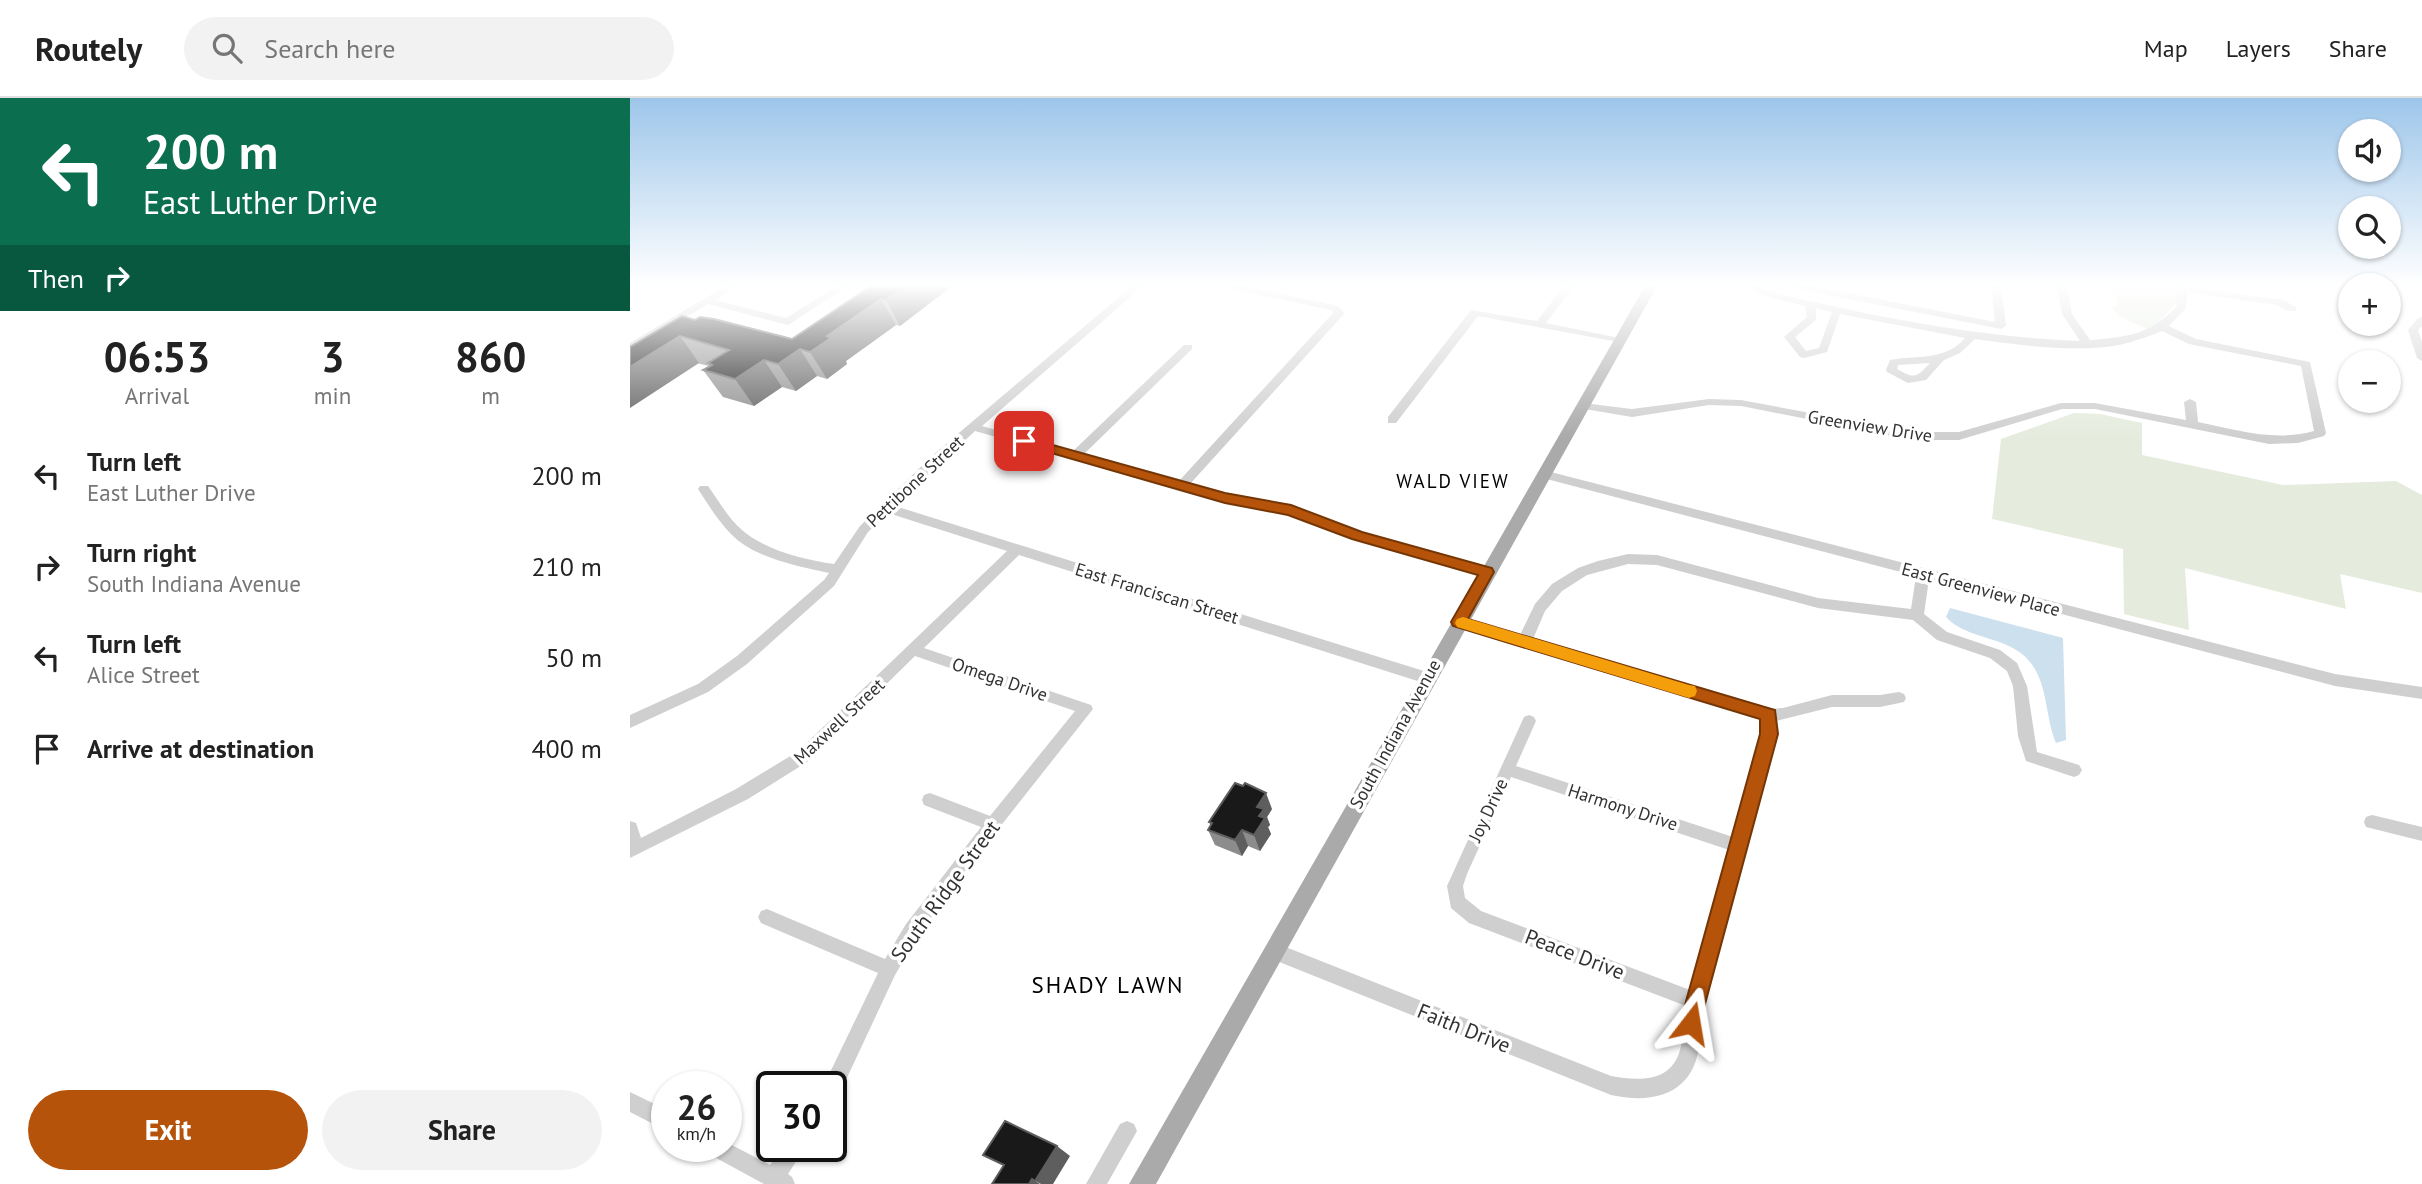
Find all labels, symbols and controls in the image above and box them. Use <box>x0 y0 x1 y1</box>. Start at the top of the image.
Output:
search box <box>184 17 674 80</box>
text: Routely <box>35 27 142 70</box>
icon: search <box>208 29 246 67</box>
text: Search here <box>264 32 395 65</box>
text: Map <box>2144 33 2188 64</box>
text: Layers <box>2226 33 2291 64</box>
text: Share <box>2329 33 2387 64</box>
text: 200 m <box>143 119 278 183</box>
map controls <box>2338 119 2401 413</box>
button: sound <box>2338 119 2401 182</box>
icon: left <box>28 126 119 217</box>
text: East Luther Drive <box>143 181 378 223</box>
button: search <box>2338 196 2401 259</box>
icon: right <box>98 259 136 297</box>
text: Then <box>28 262 84 295</box>
button: + <box>2338 273 2401 336</box>
text: 06:53 <box>104 329 210 384</box>
text: 3 <box>321 329 344 384</box>
text: 860 <box>455 329 526 384</box>
button: − <box>2338 350 2401 413</box>
text: Arrival <box>125 381 189 410</box>
text: min <box>314 381 351 410</box>
text: m <box>481 381 500 410</box>
street label: Greenview Drive <box>1806 405 1934 447</box>
pin <box>994 411 1054 471</box>
icon: arrive <box>1005 422 1043 460</box>
street label: Pettibone Street <box>862 430 968 532</box>
text: Turn left <box>87 445 181 478</box>
icon: left <box>28 457 66 495</box>
text: 200 m <box>531 459 602 492</box>
district label: WALD VIEW <box>1396 469 1510 493</box>
text: East Luther Drive <box>87 478 256 507</box>
text: Turn right <box>87 536 196 569</box>
icon: right <box>28 548 66 586</box>
text: 210 m <box>531 550 602 583</box>
street label: East Franciscan Street <box>1073 557 1241 629</box>
street label: East Greenview Place <box>1899 557 2063 621</box>
text: South Indiana Avenue <box>87 569 301 598</box>
text: Turn left <box>87 627 181 660</box>
icon: left <box>28 639 66 677</box>
text: 50 m <box>546 641 602 674</box>
street label: Omega Drive <box>949 652 1051 706</box>
street label: South Indiana Avenue <box>1344 655 1446 813</box>
text: Alice Street <box>87 660 200 689</box>
street label: Maxwell Street <box>789 673 889 769</box>
icon: arrive <box>28 730 66 768</box>
text: Arrive at destination <box>87 732 314 765</box>
text: 400 m <box>531 732 602 765</box>
street label: Joy Drive <box>1463 775 1513 846</box>
street label: Harmony Drive <box>1565 778 1681 836</box>
street label: South Ridge Street <box>885 815 1005 967</box>
street label: Peace Drive <box>1521 923 1629 985</box>
district label: SHADY LAWN <box>1032 970 1185 999</box>
position arrow <box>1654 986 1728 1060</box>
street label: Faith Drive <box>1413 997 1515 1059</box>
speed limit sign: 30 <box>756 1071 847 1162</box>
text: 26 <box>677 1084 716 1130</box>
button: Exit <box>28 1090 308 1170</box>
button: Share <box>322 1090 602 1170</box>
text: km/h <box>677 1122 716 1145</box>

